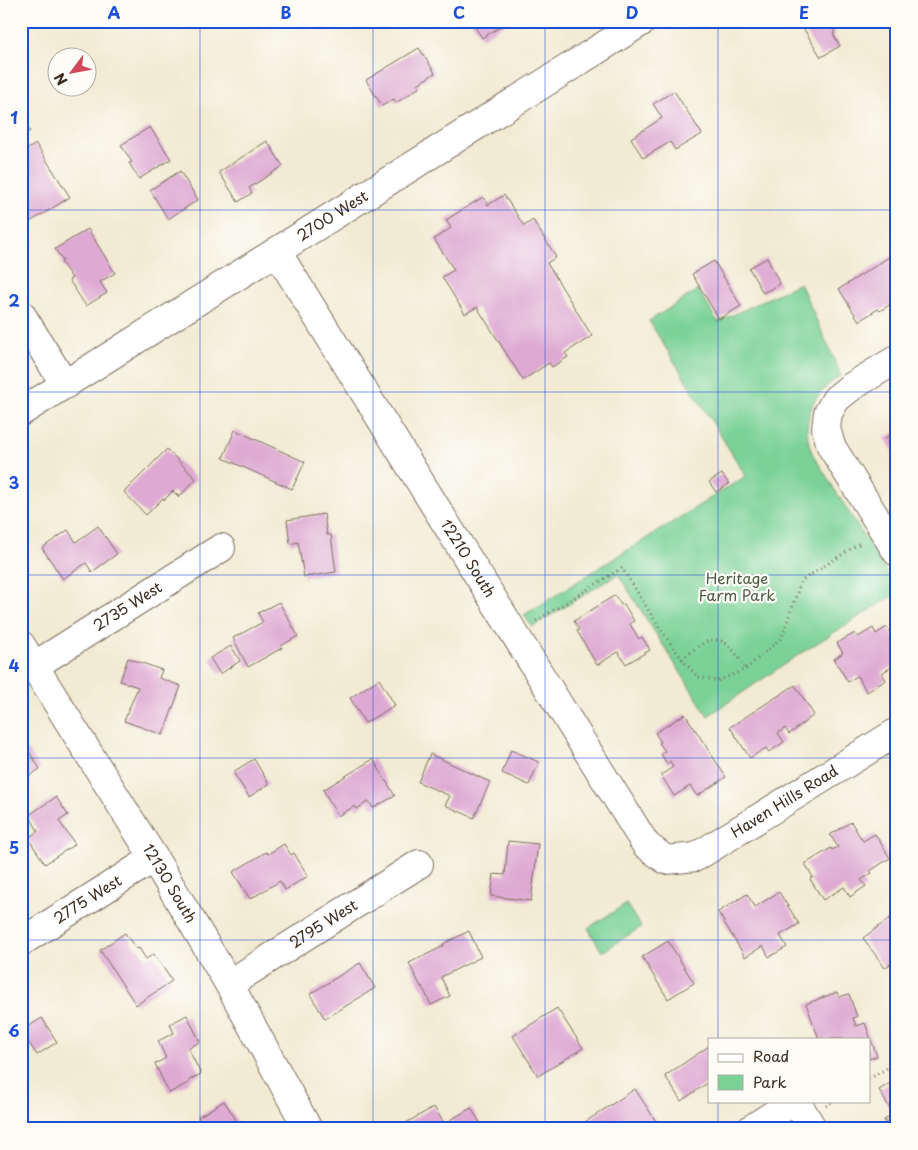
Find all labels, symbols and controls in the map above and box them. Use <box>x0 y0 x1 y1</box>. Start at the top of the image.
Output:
text: A <box>108 0 121 24</box>
text: B <box>281 0 292 24</box>
text: C <box>453 0 465 24</box>
text: D <box>626 0 638 24</box>
text: E <box>799 0 809 24</box>
north arrow <box>48 48 98 98</box>
text: N <box>49 69 72 89</box>
text: 1 <box>10 105 18 129</box>
street label: 2700 West <box>292 184 372 246</box>
text: 2 <box>8 288 20 312</box>
text: 3 <box>9 470 19 494</box>
street label: 12210 South <box>436 514 502 601</box>
park label: Heritage Farm Park <box>699 566 775 606</box>
street label: 2735 West <box>88 575 166 636</box>
text: 4 <box>9 653 20 677</box>
street label: Haven Hills Road <box>726 758 842 843</box>
text: 5 <box>9 835 19 859</box>
street label: 12130 South <box>138 839 203 927</box>
street label: 2775 West <box>48 868 126 929</box>
street label: 2795 West <box>284 893 361 953</box>
text: 6 <box>8 1018 20 1042</box>
legend <box>708 1038 870 1102</box>
text: Road <box>753 1044 789 1067</box>
text: Park <box>753 1070 787 1093</box>

